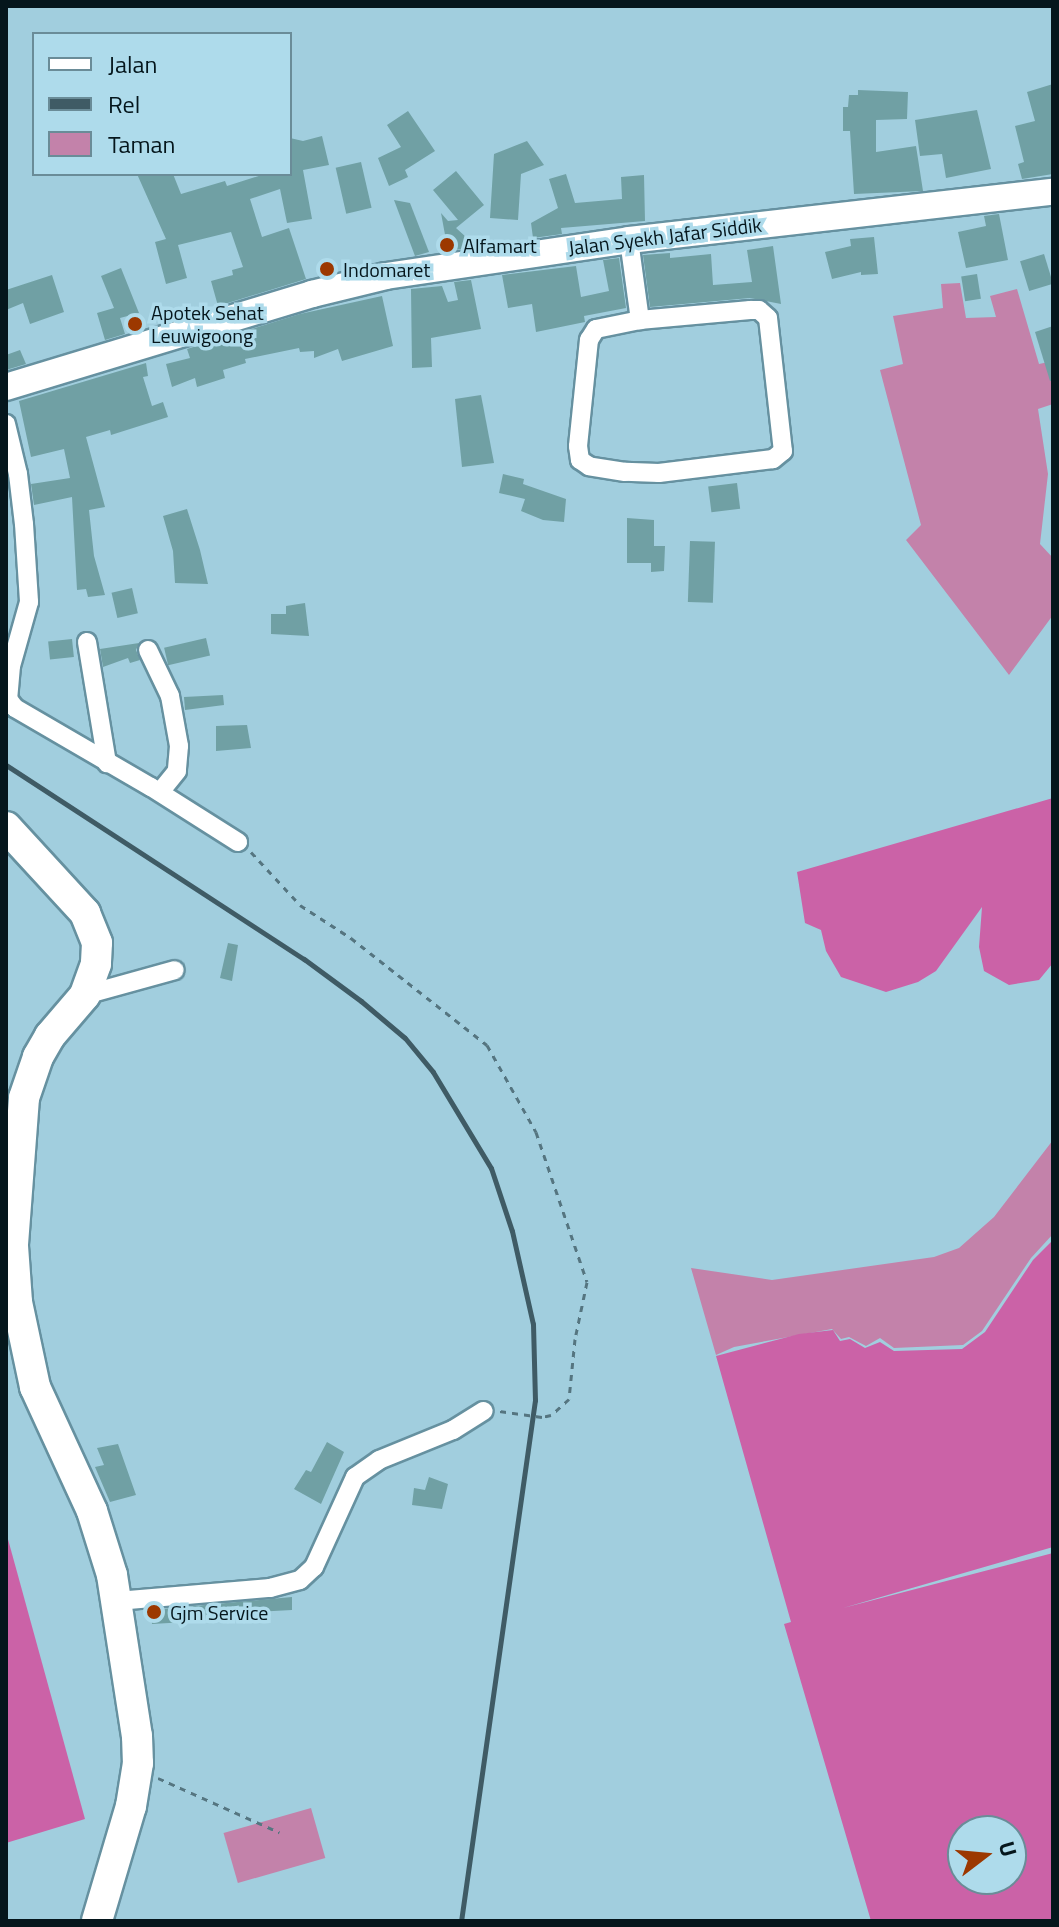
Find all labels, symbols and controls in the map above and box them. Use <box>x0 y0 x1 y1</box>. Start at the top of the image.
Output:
legend <box>32 32 292 176</box>
text: Jalan <box>108 46 157 82</box>
text: Rel <box>108 86 140 122</box>
text: Taman <box>108 126 176 162</box>
street label: Jalan Syekh Jafar Siddik <box>567 212 763 260</box>
place label: Alfamart <box>463 233 537 257</box>
marker: Alfamart <box>438 236 456 254</box>
place label: Indomaret <box>343 257 430 281</box>
marker: Indomaret <box>318 260 336 278</box>
place label: Apotek Sehat Leuwigoong <box>151 300 264 347</box>
marker: Apotek Sehat Leuwigoong <box>126 315 144 333</box>
place label: Gjm Service <box>170 1600 268 1624</box>
marker: Gjm Service <box>145 1603 163 1621</box>
north arrow <box>947 1815 1027 1895</box>
text: U <box>990 1837 1026 1861</box>

